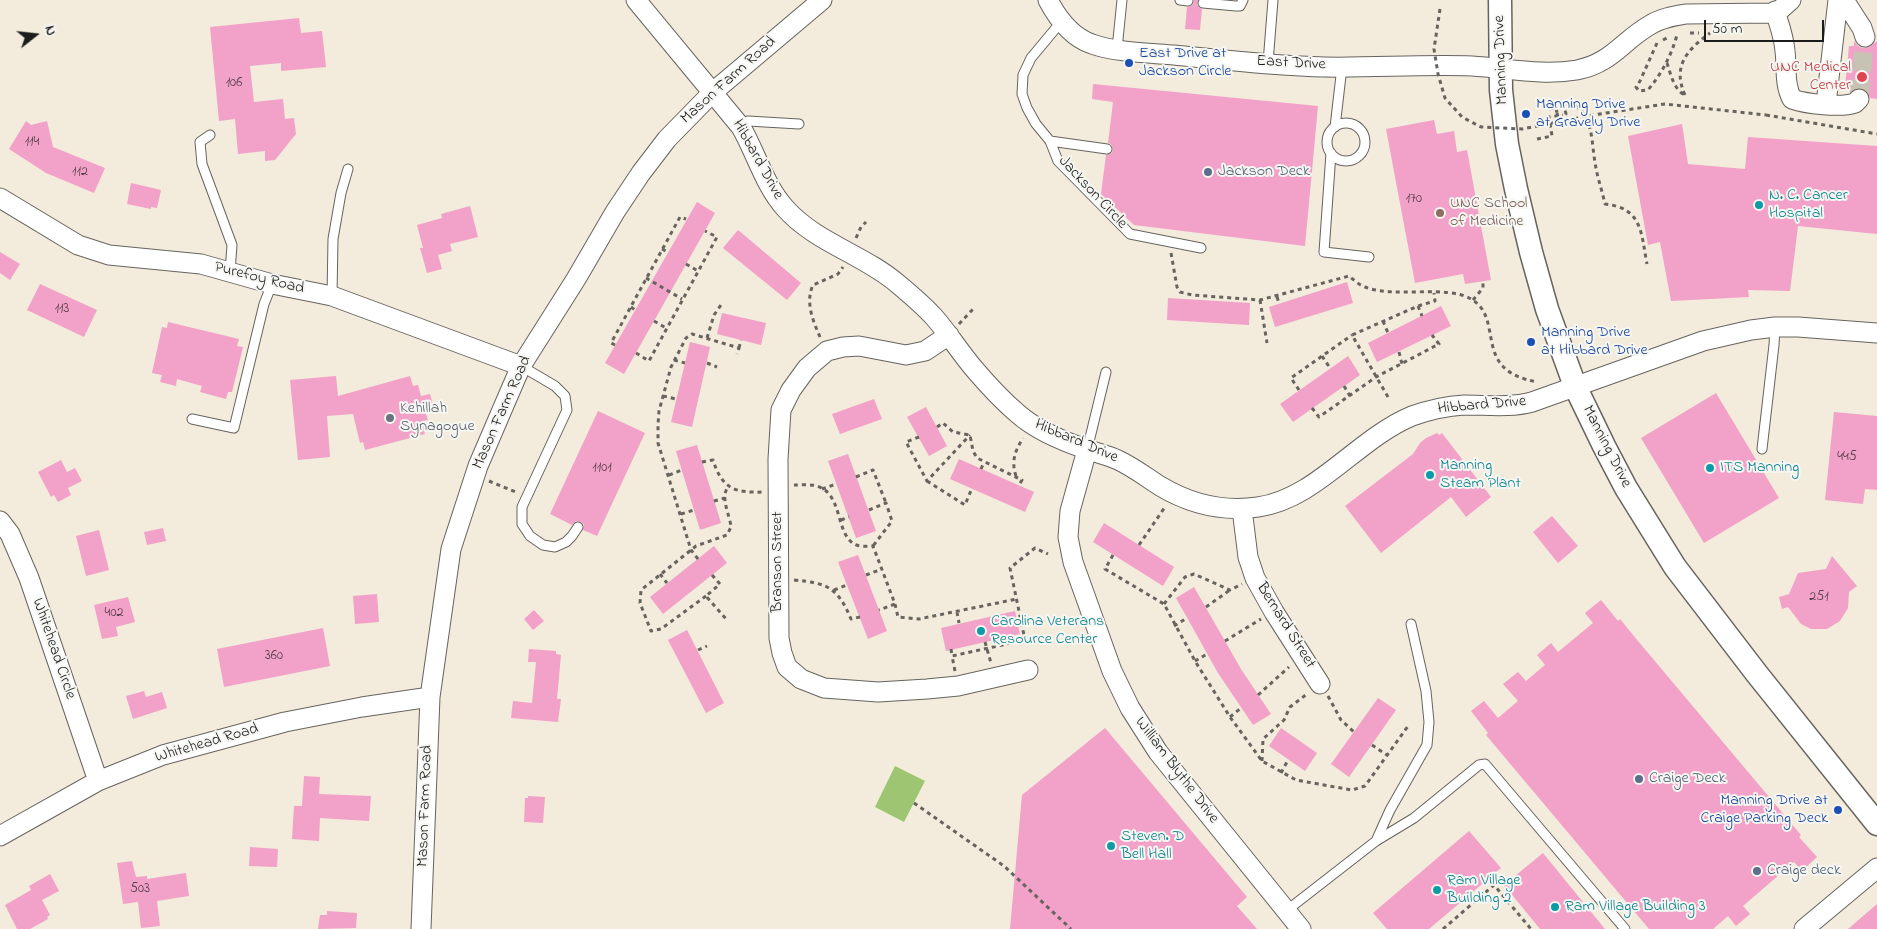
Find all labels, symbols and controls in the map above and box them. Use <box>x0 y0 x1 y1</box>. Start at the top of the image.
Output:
north arrow <box>10 10 60 60</box>
scale bar <box>1707 10 1827 42</box>
street label: Manning Drive <box>1491 15 1513 105</box>
text: 50 m <box>1712 18 1742 40</box>
text: N <box>39 23 61 38</box>
street label: Mason Farm Road <box>677 33 781 129</box>
place label: East Drive at Jackson Circle <box>1139 44 1231 82</box>
street label: East Drive <box>1256 53 1326 75</box>
marker: East Drive at Jackson Circle <box>1123 57 1135 69</box>
place label: UNC Medical Center <box>1770 58 1851 96</box>
marker: UNC Medical Center <box>1855 70 1869 84</box>
house number: 106 <box>226 76 242 92</box>
place label: Manning Drive at Gravely Drive <box>1536 95 1640 133</box>
marker: Manning Drive at Gravely Drive <box>1520 108 1532 120</box>
street label: Hibbard Drive <box>727 117 787 203</box>
house number: 114 <box>25 135 39 151</box>
street label: Jackson Circle <box>1053 153 1131 233</box>
place label: Jackson Deck <box>1218 162 1310 182</box>
house number: 112 <box>72 165 88 181</box>
marker: Jackson Deck <box>1202 166 1214 178</box>
place label: N. C. Cancer Hospital <box>1769 186 1848 224</box>
house number: 170 <box>1406 192 1422 208</box>
place label: UNC School of Medicine <box>1450 194 1528 232</box>
marker: N. C. Cancer Hospital <box>1753 199 1765 211</box>
marker: UNC School of Medicine <box>1434 207 1446 219</box>
street label: Purefoy Road <box>212 259 306 299</box>
house number: 113 <box>55 302 69 318</box>
place label: Manning Drive at Hibbard Drive <box>1541 323 1648 361</box>
marker: Manning Drive at Hibbard Drive <box>1525 336 1537 348</box>
street label: Mason Farm Road <box>469 353 537 473</box>
street label: Hibbard Drive <box>1437 393 1527 419</box>
place label: Kehillah Synagogue <box>400 399 475 437</box>
street label: Manning Drive <box>1577 403 1635 491</box>
marker: Kehillah Synagogue <box>384 412 396 424</box>
street label: Hibbard Drive <box>1031 416 1121 468</box>
house number: 445 <box>1837 450 1857 466</box>
place label: Manning Steam Plant <box>1440 456 1521 494</box>
place label: ITS Manning <box>1720 458 1799 478</box>
house number: 1101 <box>592 461 612 477</box>
marker: ITS Manning <box>1704 462 1716 474</box>
marker: Manning Steam Plant <box>1424 469 1436 481</box>
street label: Branson Street <box>768 512 788 612</box>
street label: Bernard Street <box>1251 579 1319 673</box>
house number: 251 <box>1809 590 1829 606</box>
street label: Whitehead Circle <box>27 596 79 702</box>
house number: 402 <box>105 606 123 622</box>
place label: Carolina Veterans Resource Center <box>991 612 1104 650</box>
marker: Carolina Veterans Resource Center <box>975 625 987 637</box>
house number: 360 <box>265 649 283 665</box>
street label: William Blythe Drive <box>1130 714 1222 828</box>
street label: Whitehead Road <box>153 720 261 768</box>
street label: Mason Farm Road <box>414 745 438 867</box>
place label: Craige Deck <box>1649 769 1726 789</box>
marker: Craige Deck <box>1633 773 1645 785</box>
place label: Manning Drive at Craige Parking Deck <box>1700 791 1828 829</box>
marker: Manning Drive at Craige Parking Deck <box>1832 804 1844 816</box>
place label: Steven. D Bell Hall <box>1121 827 1185 865</box>
marker: Steven. D Bell Hall <box>1105 840 1117 852</box>
place label: Craige deck <box>1767 861 1841 881</box>
marker: Craige deck <box>1751 865 1763 877</box>
place label: Ram Village Building 2 <box>1447 871 1520 909</box>
house number: 503 <box>130 882 150 898</box>
marker: Ram Village Building 2 <box>1431 884 1443 896</box>
place label: Ram Village Building 3 <box>1565 897 1705 917</box>
marker: Ram Village Building 3 <box>1549 901 1561 913</box>

